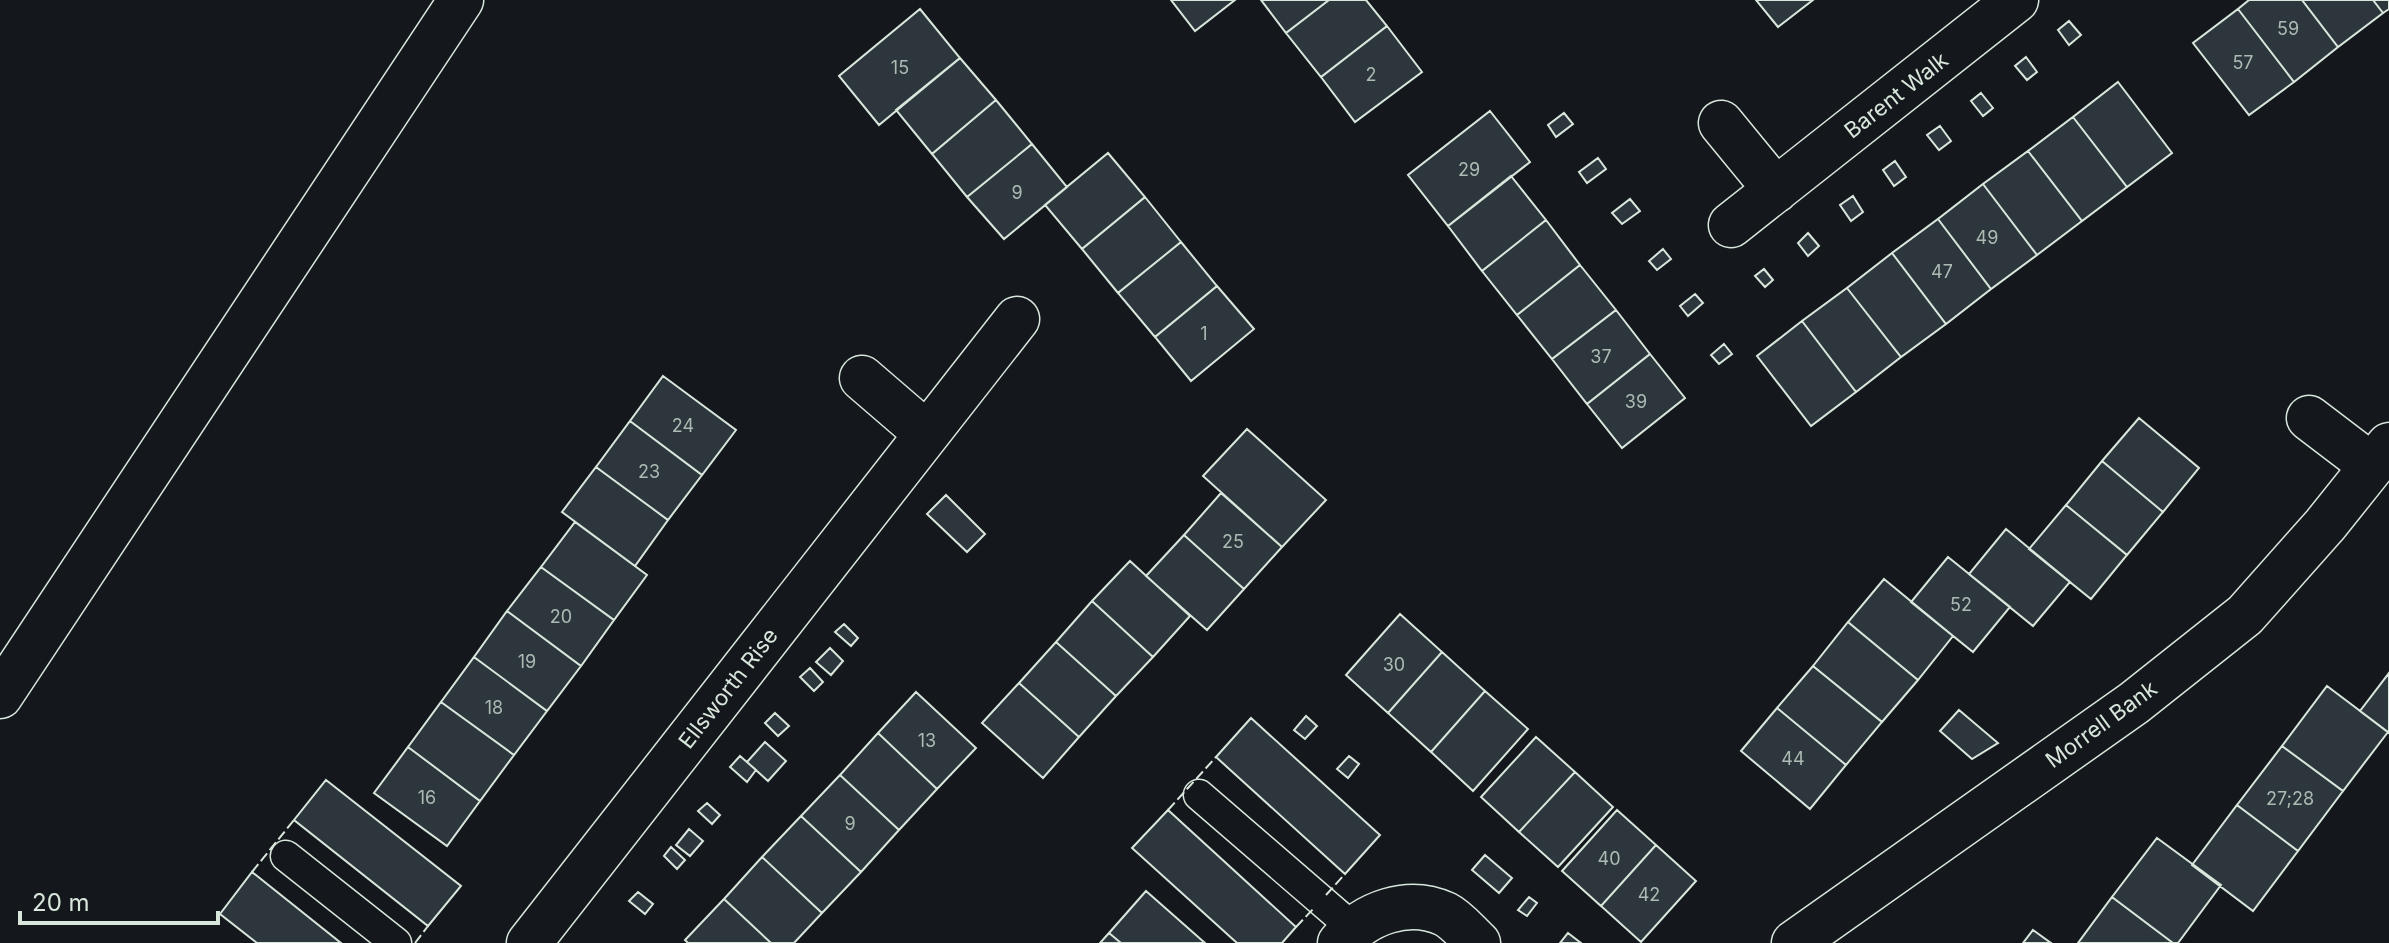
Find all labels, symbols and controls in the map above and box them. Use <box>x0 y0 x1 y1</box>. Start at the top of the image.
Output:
house number: 59 <box>2277 18 2299 39</box>
street label: Barent Walk <box>1839 47 1953 143</box>
house number: 57 <box>2232 52 2254 73</box>
house number: 15 <box>891 57 909 78</box>
house number: 2 <box>1366 64 1376 85</box>
house number: 29 <box>1458 159 1480 180</box>
house number: 9 <box>1011 182 1023 203</box>
house number: 49 <box>1976 227 1998 248</box>
house number: 47 <box>1931 261 1953 282</box>
house number: 1 <box>1200 323 1208 344</box>
house number: 37 <box>1590 346 1612 367</box>
house number: 39 <box>1625 391 1647 412</box>
house number: 24 <box>672 415 694 436</box>
house number: 23 <box>638 461 660 482</box>
house number: 25 <box>1222 531 1244 552</box>
house number: 52 <box>1950 594 1972 615</box>
house number: 20 <box>550 606 572 627</box>
street label: Ellsworth Rise <box>673 623 783 753</box>
house number: 19 <box>518 651 536 672</box>
house number: 30 <box>1383 654 1405 675</box>
street label: Morrell Bank <box>2040 675 2162 773</box>
house number: 18 <box>485 697 503 718</box>
house number: 13 <box>918 730 936 751</box>
house number: 44 <box>1781 748 1805 769</box>
house number: 16 <box>418 787 436 808</box>
house number: 27;28 <box>2266 788 2314 809</box>
house number: 9 <box>844 813 856 834</box>
house number: 40 <box>1598 848 1620 869</box>
scale bar <box>20 875 218 925</box>
house number: 42 <box>1638 884 1660 905</box>
text: 20 m <box>32 888 90 917</box>

